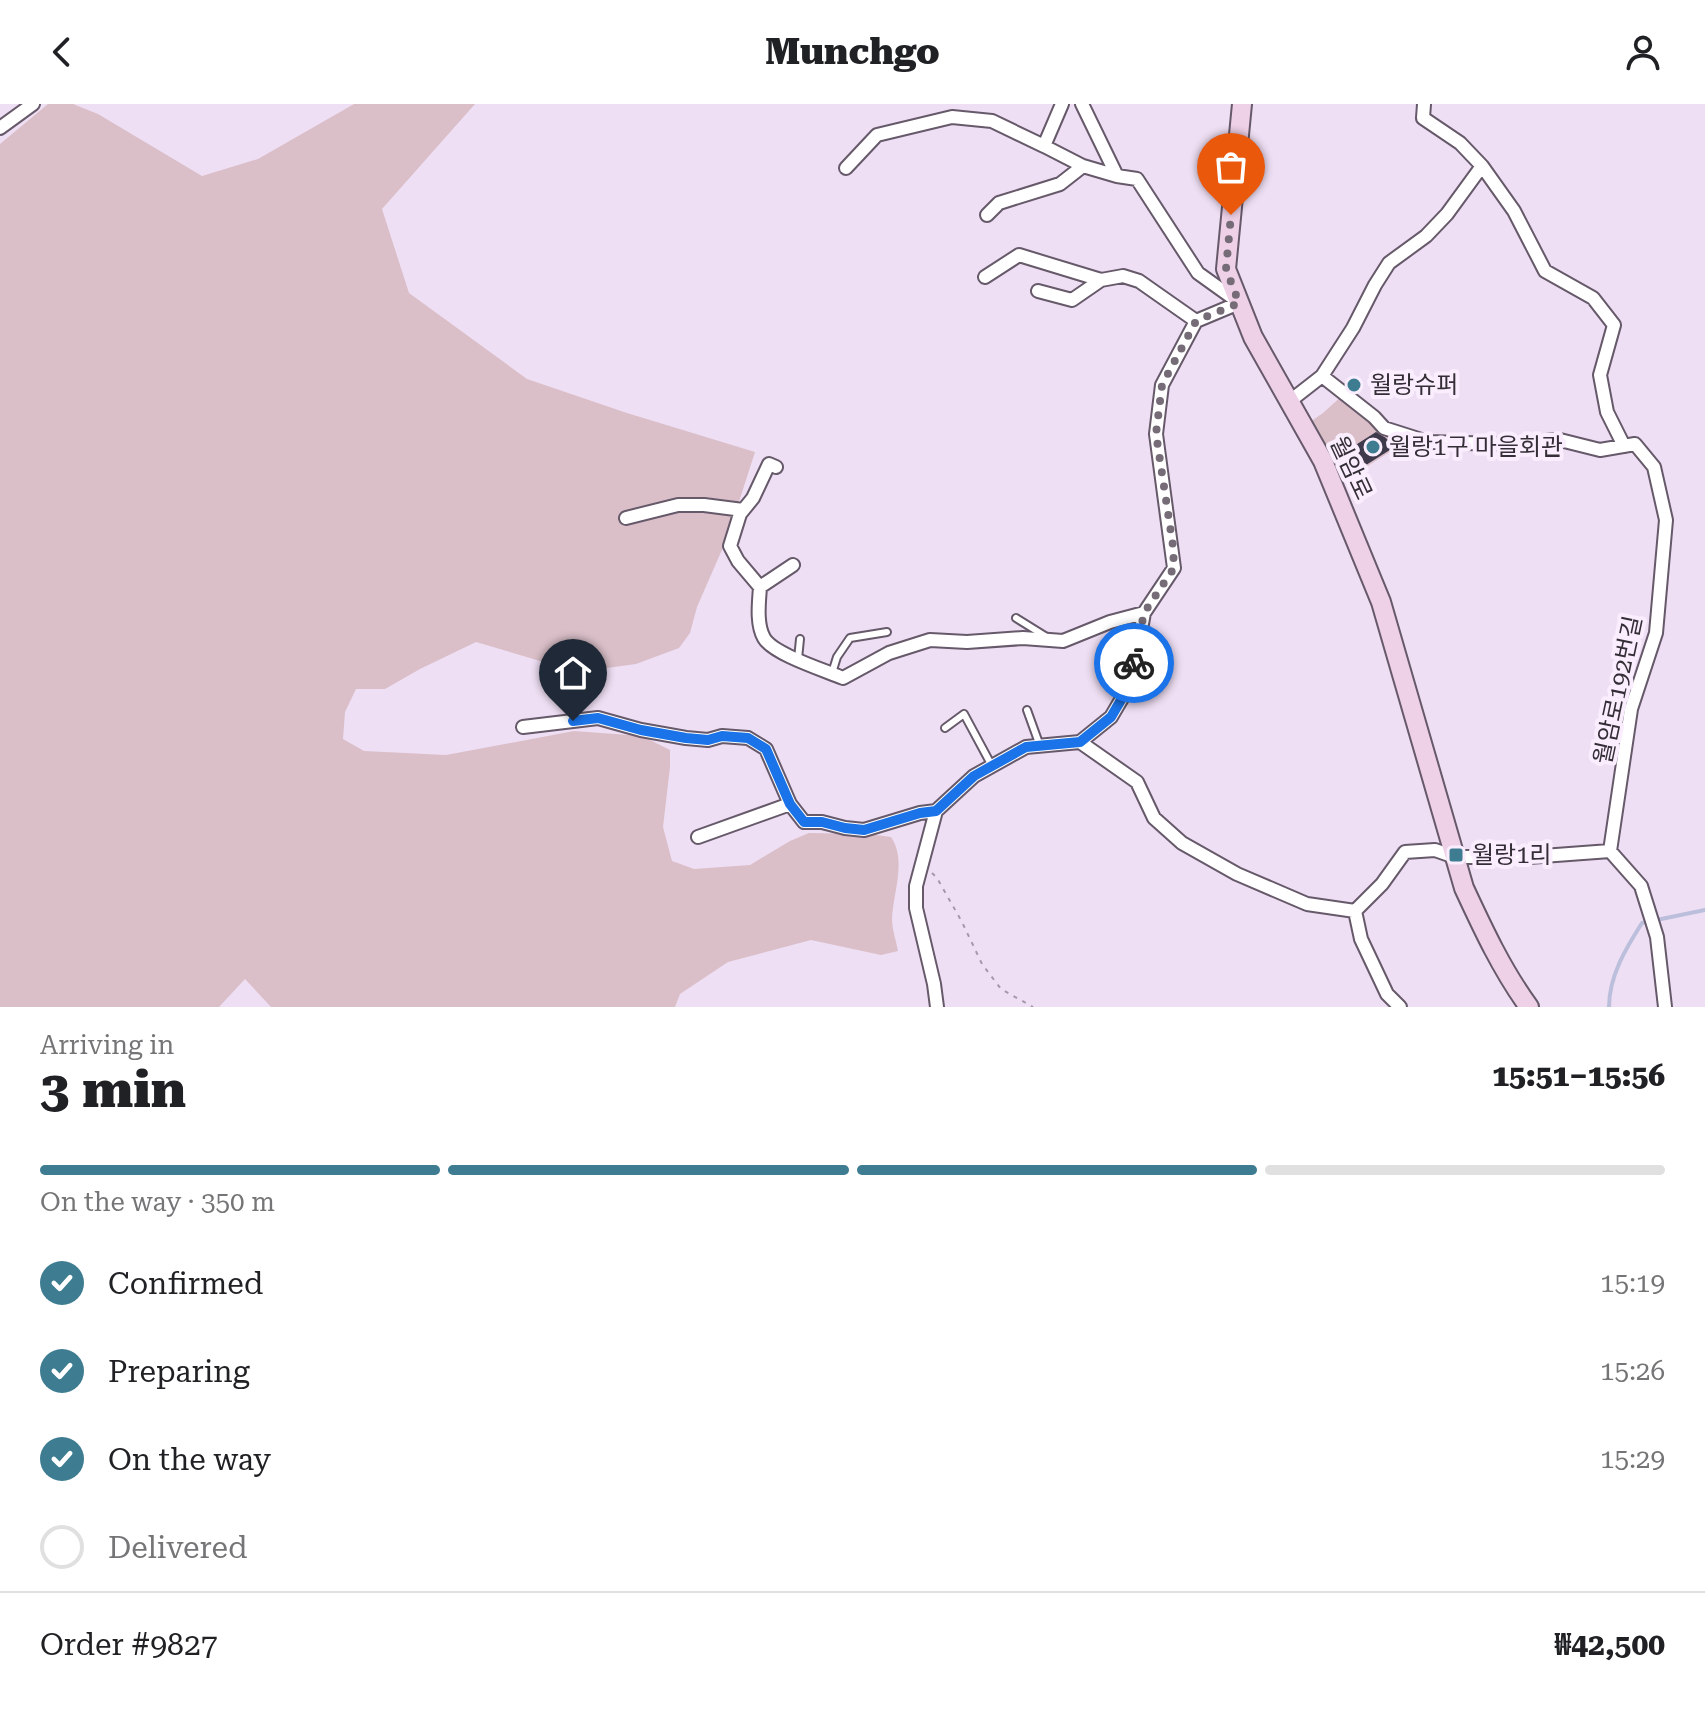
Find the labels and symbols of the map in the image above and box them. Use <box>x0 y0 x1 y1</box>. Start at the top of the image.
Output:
pin <box>1197 133 1265 215</box>
place label: 월랑슈퍼 <box>1370 371 1458 399</box>
marker: 월랑슈퍼 <box>1345 376 1363 394</box>
street label: 월암로 <box>1324 432 1378 504</box>
place label: 월랑1구 마을회관 <box>1389 433 1563 461</box>
marker: 월랑1구 마을회관 <box>1364 438 1382 456</box>
street label: 월암로192번길 <box>1589 613 1647 767</box>
courier <box>1094 623 1174 703</box>
pin <box>539 639 607 721</box>
place label: 월랑1리 <box>1472 841 1552 869</box>
marker: 월랑1리 <box>1447 846 1465 864</box>

